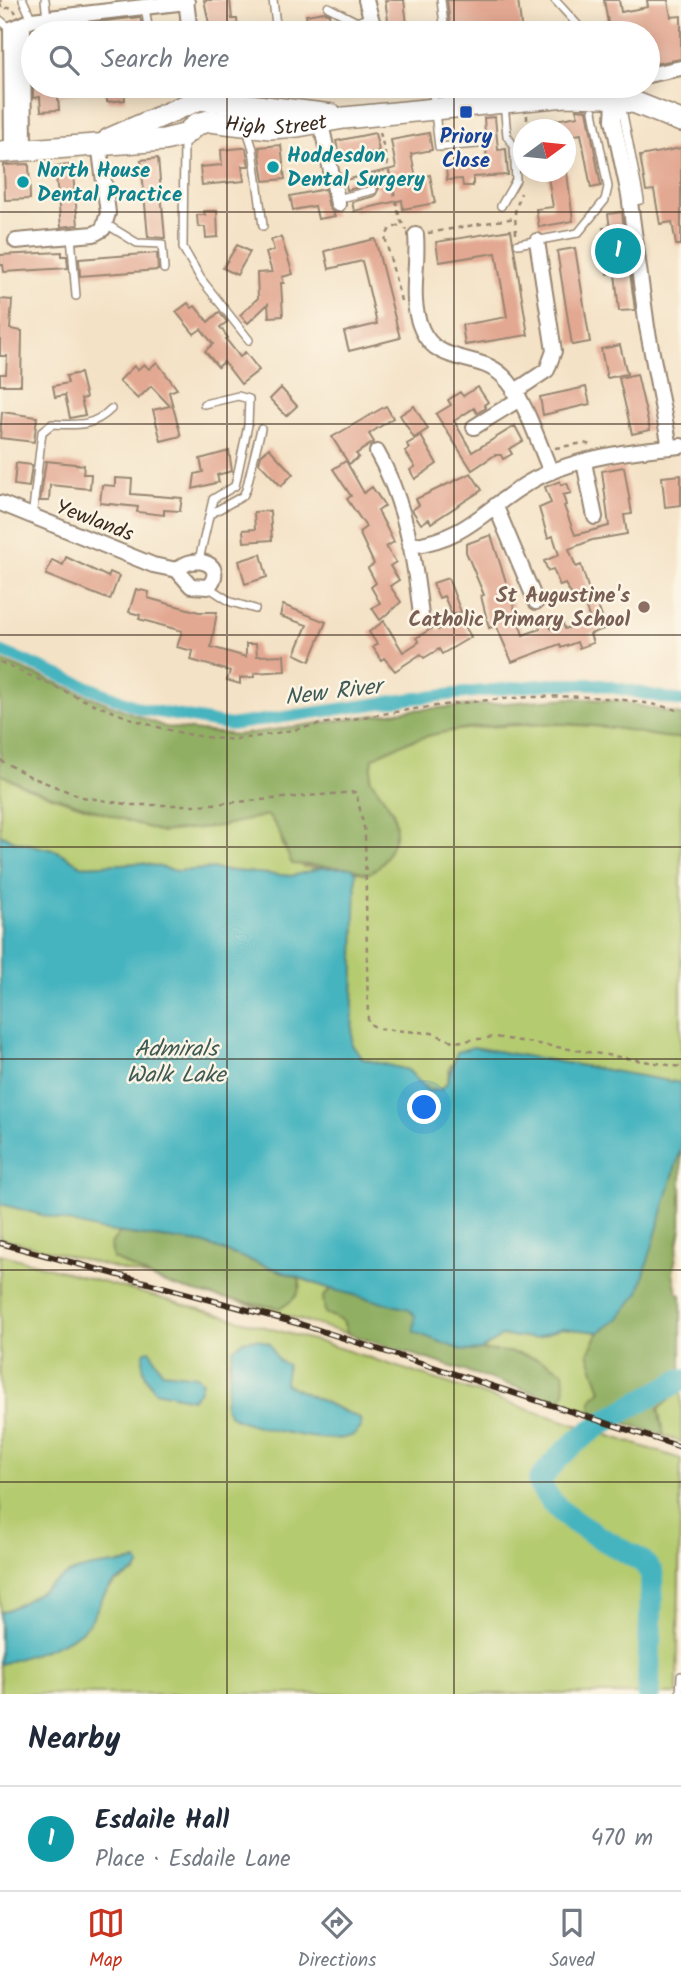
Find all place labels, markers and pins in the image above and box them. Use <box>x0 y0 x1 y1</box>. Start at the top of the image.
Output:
marker: Priory Close <box>458 104 474 120</box>
place label: Priory Close <box>440 121 492 178</box>
place label: Hoddesdon Dental Surgery <box>287 140 425 197</box>
place label: North House Dental Practice <box>37 155 182 212</box>
marker: Hoddesdon Dental Surgery <box>265 159 281 175</box>
marker: North House Dental Practice <box>15 174 31 190</box>
pin: 1 <box>595 225 641 277</box>
place label: St Augustine's Catholic Primary School <box>409 580 630 637</box>
marker: St Augustine's Catholic Primary School <box>636 599 652 615</box>

